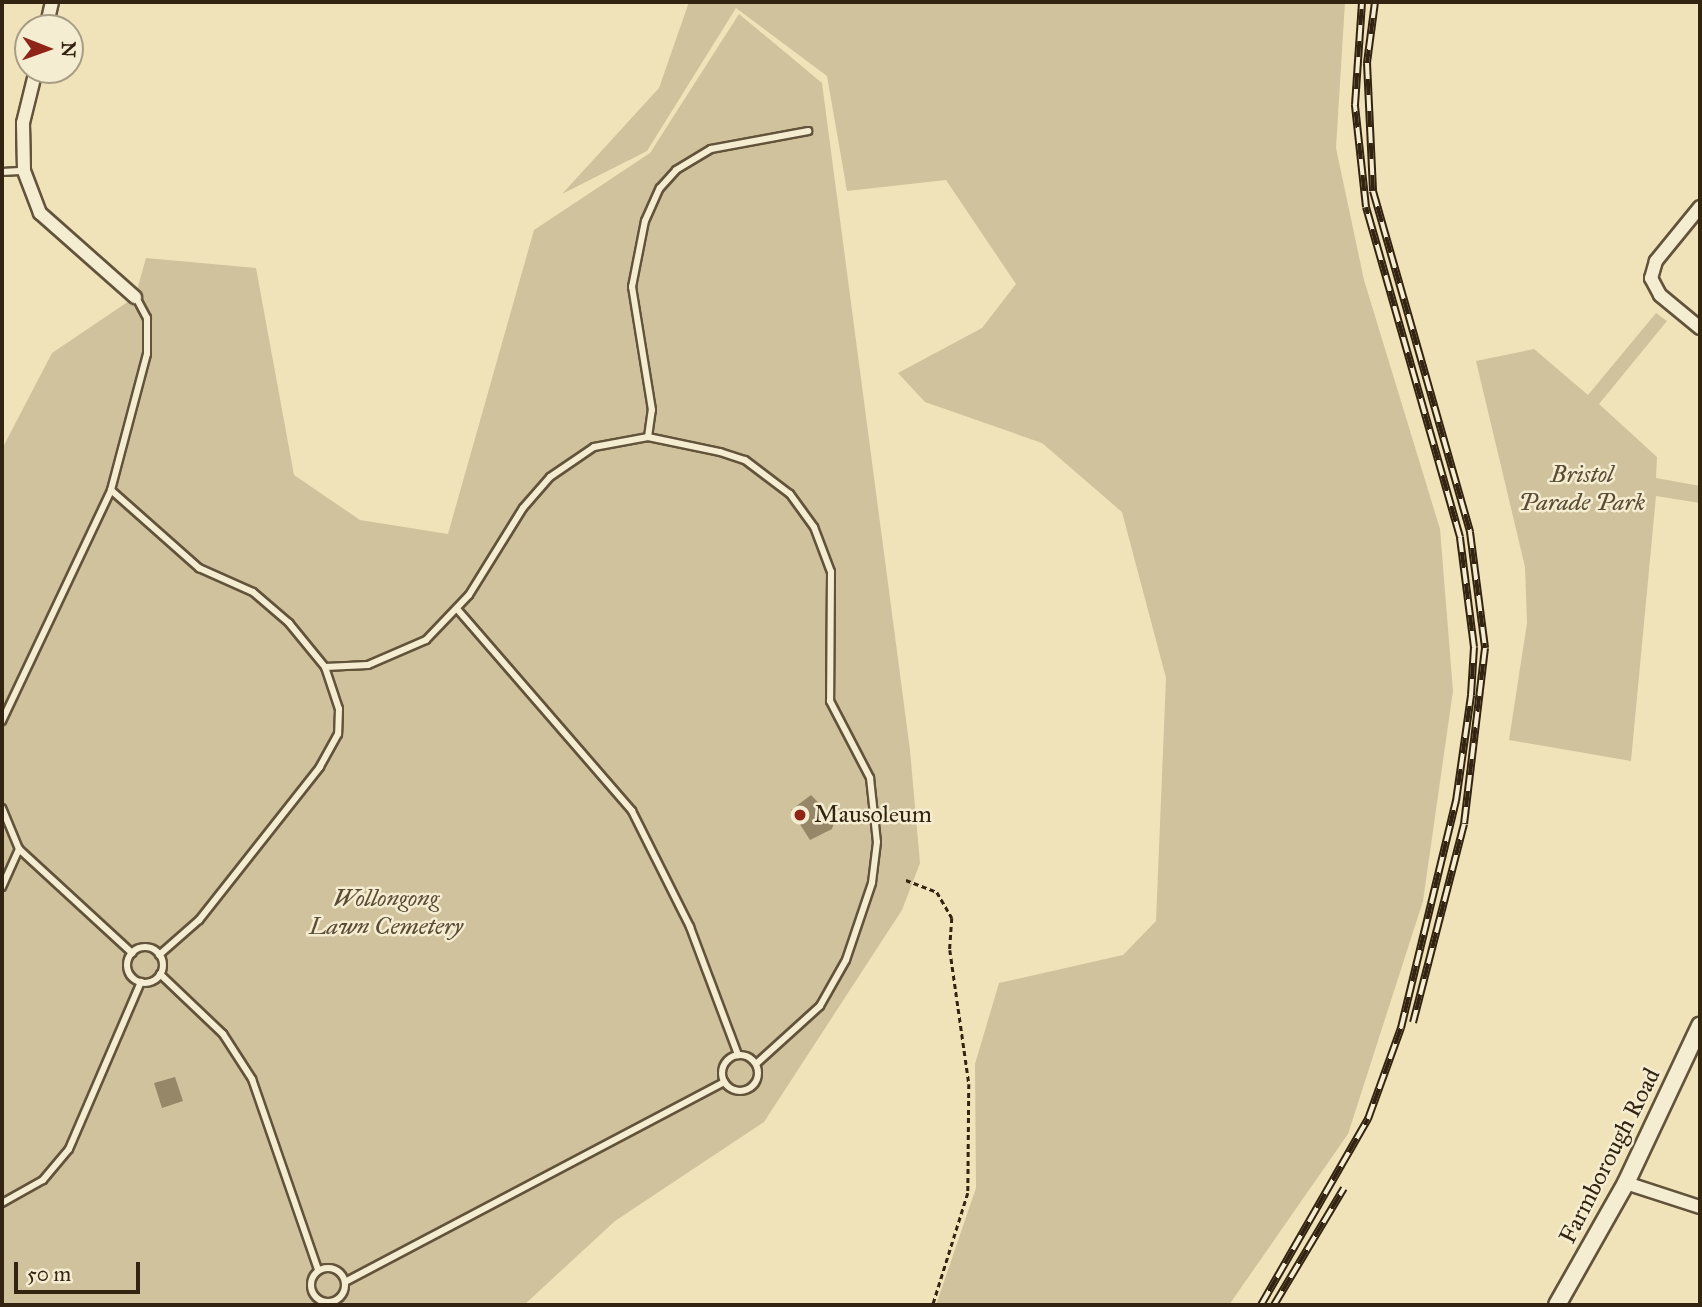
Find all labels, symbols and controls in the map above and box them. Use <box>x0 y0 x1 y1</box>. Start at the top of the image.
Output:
north arrow <box>14 14 84 84</box>
text: N <box>57 41 80 58</box>
park label: Bristol Parade Park <box>1519 461 1645 517</box>
place label: Mausoleum <box>814 801 932 829</box>
marker: Mausoleum <box>792 807 808 823</box>
park label: Wollongong Lawn Cemetery <box>309 885 463 941</box>
street label: Farmborough Road <box>1553 1064 1667 1248</box>
scale bar <box>18 1248 144 1292</box>
text: 50 m <box>27 1261 71 1287</box>

